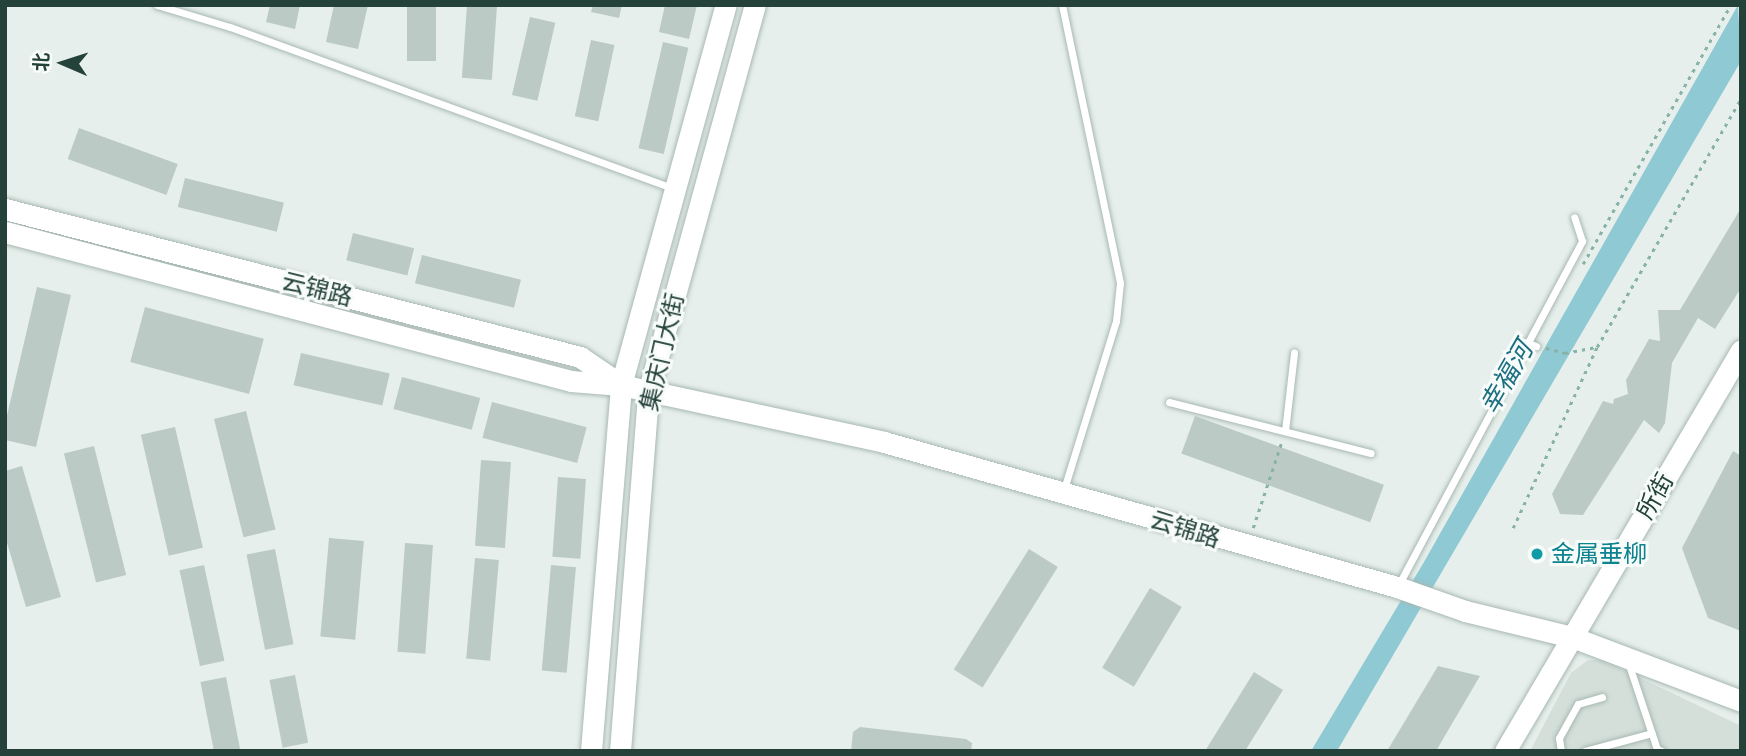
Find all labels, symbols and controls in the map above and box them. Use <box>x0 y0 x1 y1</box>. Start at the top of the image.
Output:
north arrow <box>28 28 98 98</box>
text: 北 <box>28 52 56 72</box>
street label: 云锦路 <box>279 266 355 312</box>
street label: 集庆门大街 <box>634 290 690 414</box>
water label: 幸福河 <box>1474 336 1540 420</box>
street label: 所街 <box>1631 468 1679 524</box>
street label: 云锦路 <box>1146 505 1224 553</box>
place label: 金属垂柳 <box>1551 540 1647 568</box>
marker: 金属垂柳 <box>1529 546 1545 562</box>

